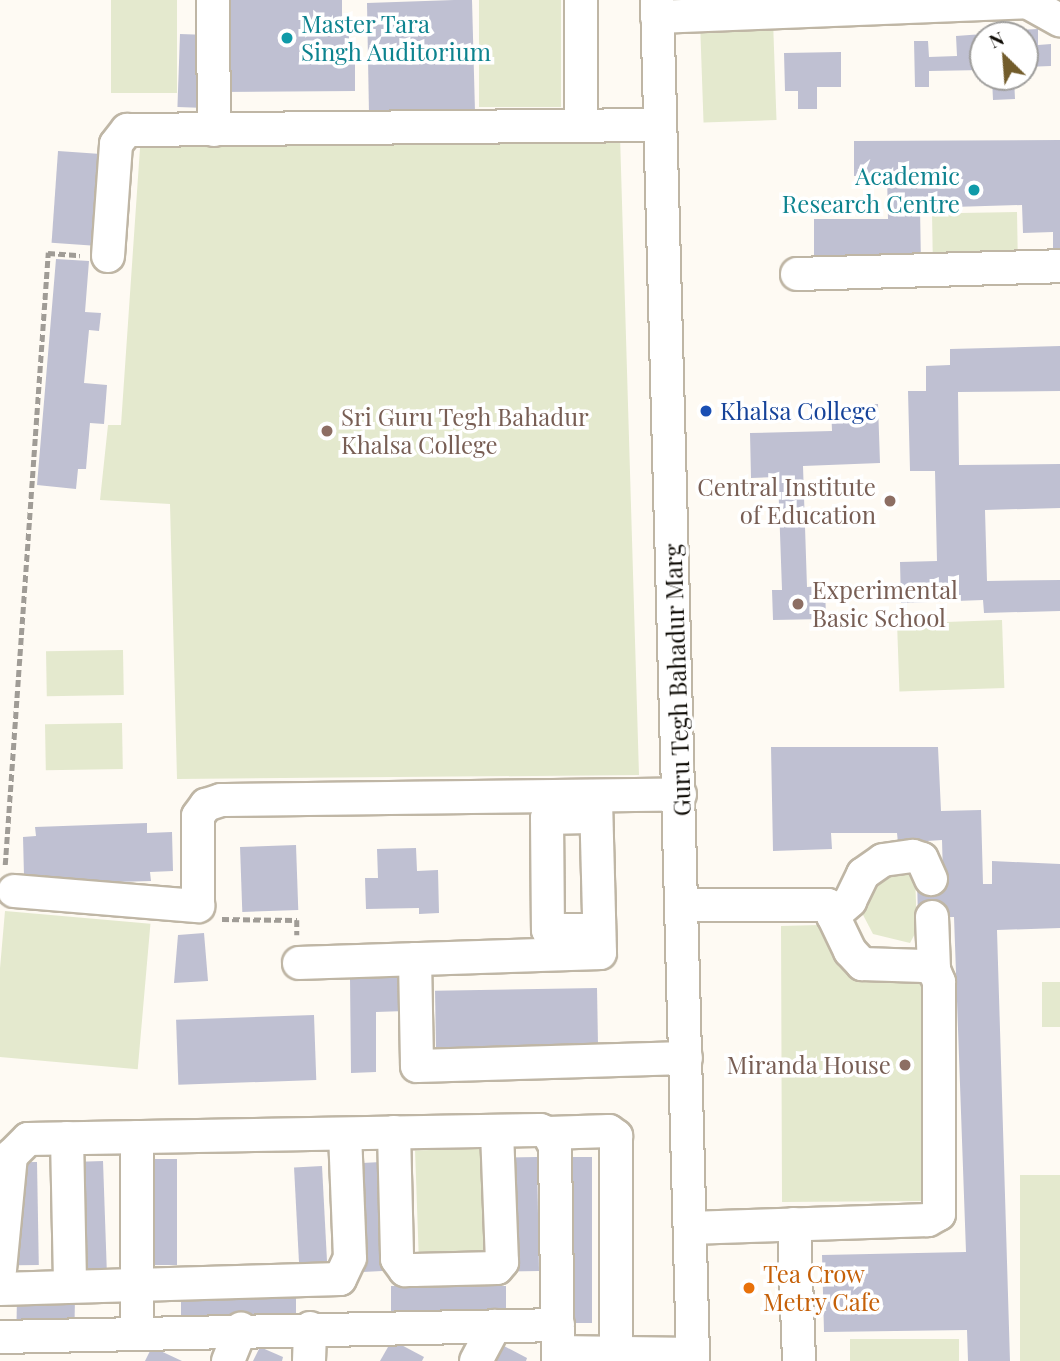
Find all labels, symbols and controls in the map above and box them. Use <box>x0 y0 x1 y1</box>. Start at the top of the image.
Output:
place label: Master Tara Singh Auditorium <box>301 10 492 66</box>
north arrow <box>969 21 1039 91</box>
text: N <box>984 24 1008 53</box>
marker: Master Tara Singh Auditorium <box>279 30 295 46</box>
place label: Academic Research Centre <box>782 162 960 218</box>
marker: Academic Research Centre <box>966 182 982 198</box>
place label: Khalsa College <box>720 397 877 425</box>
place label: Sri Guru Tegh Bahadur Khalsa College <box>341 403 589 459</box>
marker: Khalsa College <box>698 403 714 419</box>
marker: Sri Guru Tegh Bahadur Khalsa College <box>319 423 335 439</box>
place label: Central Institute of Education <box>697 473 876 529</box>
marker: Central Institute of Education <box>882 493 898 509</box>
street label: Guru Tegh Bahadur Marg <box>658 543 696 817</box>
place label: Experimental Basic School <box>812 576 958 632</box>
marker: Experimental Basic School <box>790 596 806 612</box>
place label: Miranda House <box>727 1051 891 1079</box>
marker: Miranda House <box>897 1057 913 1073</box>
place label: Tea Crow Metry Cafe <box>763 1260 881 1316</box>
marker: Tea Crow Metry Cafe <box>741 1280 757 1296</box>

